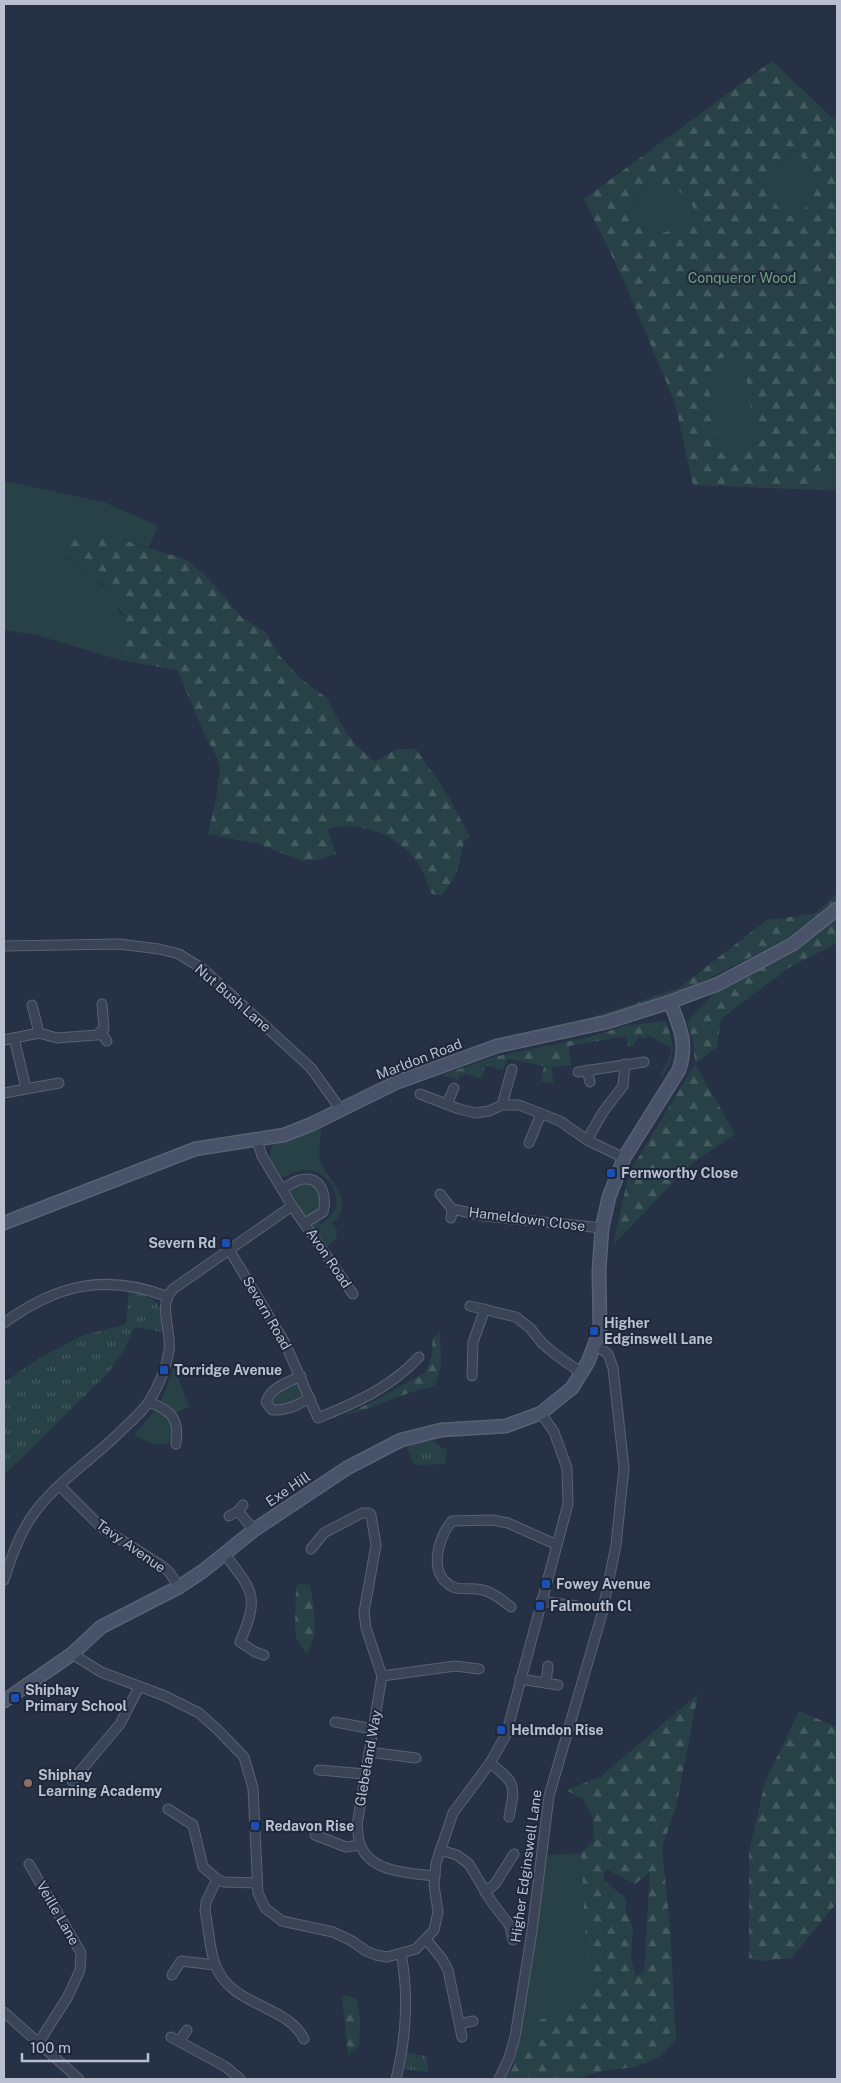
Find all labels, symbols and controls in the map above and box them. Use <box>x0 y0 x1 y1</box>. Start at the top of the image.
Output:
park label: Conqueror Wood <box>688 270 796 286</box>
street label: Nut Bush Lane <box>192 961 274 1035</box>
street label: Marldon Road <box>374 1035 464 1083</box>
place label: Fernworthy Close <box>621 1165 738 1181</box>
marker: Fernworthy Close <box>605 1167 617 1179</box>
street label: Hameldown Close <box>468 1204 586 1234</box>
street label: Avon Road <box>303 1225 355 1291</box>
place label: Severn Rd <box>148 1235 216 1251</box>
marker: Severn Rd <box>220 1237 232 1249</box>
street label: Severn Road <box>240 1273 294 1353</box>
place label: Higher Edginswell Lane <box>604 1315 713 1347</box>
marker: Higher Edginswell Lane <box>588 1325 600 1337</box>
place label: Torridge Avenue <box>174 1362 282 1378</box>
marker: Torridge Avenue <box>158 1364 170 1376</box>
street label: Exe Hill <box>263 1468 313 1510</box>
street label: Tavy Avenue <box>93 1516 169 1576</box>
place label: Fowey Avenue <box>556 1576 651 1592</box>
marker: Fowey Avenue <box>540 1578 552 1590</box>
place label: Falmouth Cl <box>550 1598 632 1614</box>
marker: Falmouth Cl <box>534 1600 546 1612</box>
place label: Shiphay Primary School <box>25 1682 128 1714</box>
marker: Shiphay Primary School <box>9 1692 21 1704</box>
street label: Glebeland Way <box>352 1708 384 1807</box>
place label: Helmdon Rise <box>511 1722 604 1738</box>
marker: Helmdon Rise <box>495 1724 507 1736</box>
place label: Shiphay Learning Academy <box>38 1767 162 1799</box>
marker: Shiphay Learning Academy <box>22 1777 34 1789</box>
street label: Higher Edginswell Lane <box>507 1789 545 1943</box>
place label: Redavon Rise <box>265 1818 354 1834</box>
marker: Redavon Rise <box>249 1820 261 1832</box>
street label: Veille Lane <box>33 1878 83 1948</box>
scale bar <box>22 2030 149 2062</box>
text: 100 m <box>30 2039 71 2056</box>

